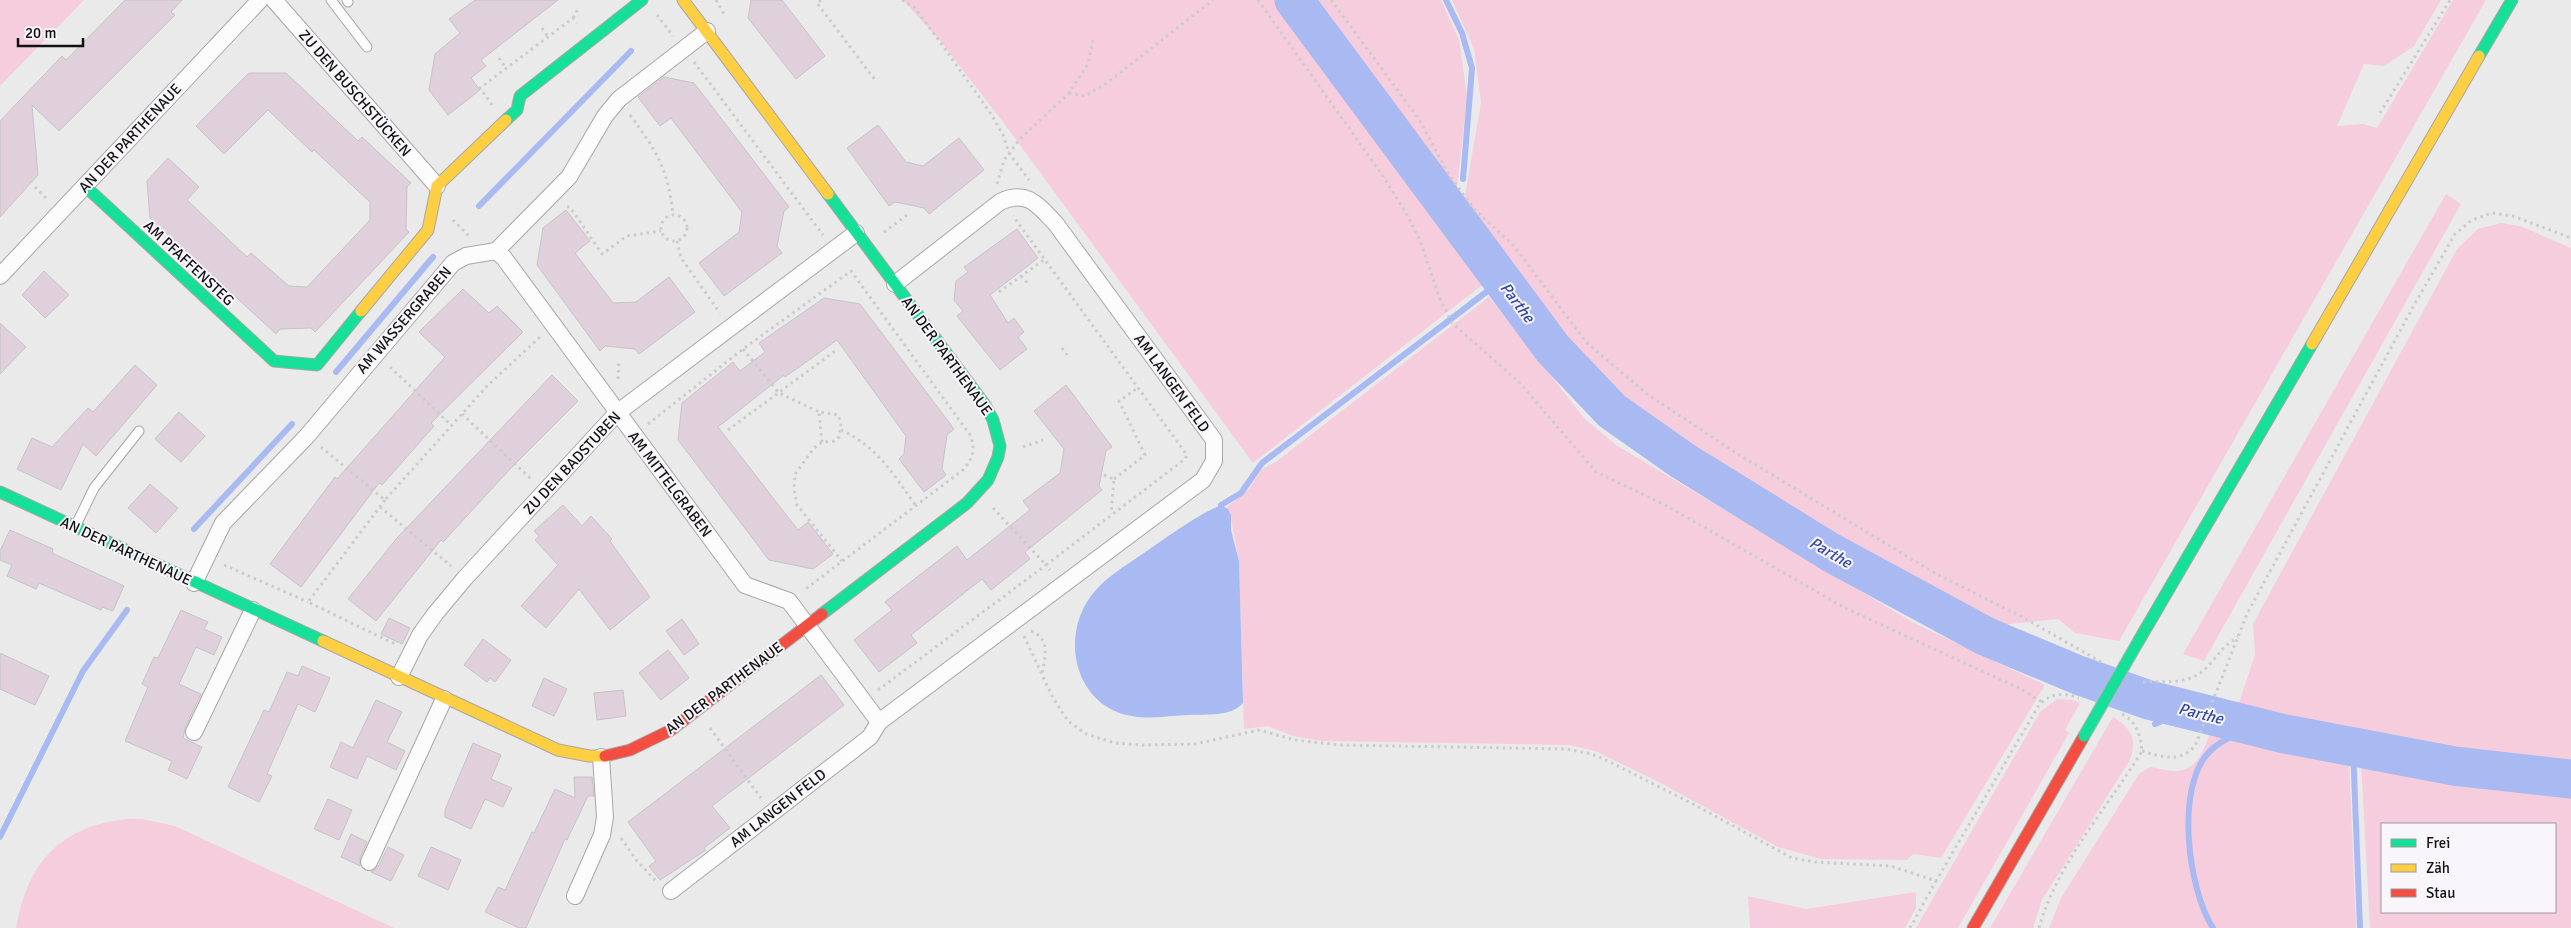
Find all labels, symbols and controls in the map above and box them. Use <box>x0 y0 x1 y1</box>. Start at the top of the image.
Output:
scale bar <box>18 15 82 47</box>
text: 20 m <box>25 24 56 42</box>
street label: ZU DEN BUSCHSTÜCKEN <box>295 26 415 160</box>
street label: AN DER PARTHENAUE <box>75 80 185 196</box>
street label: AM PFAFFENSTEG <box>140 217 238 309</box>
street label: AM WASSERGRABEN <box>353 263 455 377</box>
water label: Parthe <box>1496 278 1539 328</box>
street label: AN DER PARTHENAUE <box>898 293 996 419</box>
street label: AM LANGEN FELD <box>1130 330 1214 436</box>
street label: ZU DEN BADSTUBEN <box>520 408 624 518</box>
street label: AM MITTELGRABEN <box>624 428 716 540</box>
street label: AN DER PARTHENAUE <box>58 513 194 589</box>
water label: Parthe <box>1806 533 1856 573</box>
street label: AN DER PARTHENAUE <box>662 638 786 738</box>
water label: Parthe <box>2176 699 2226 729</box>
street label: AM LANGEN FELD <box>726 765 830 851</box>
legend <box>2381 823 2556 913</box>
text: Frei <box>2426 834 2450 852</box>
text: Zäh <box>2426 859 2450 877</box>
text: Stau <box>2426 884 2455 902</box>

